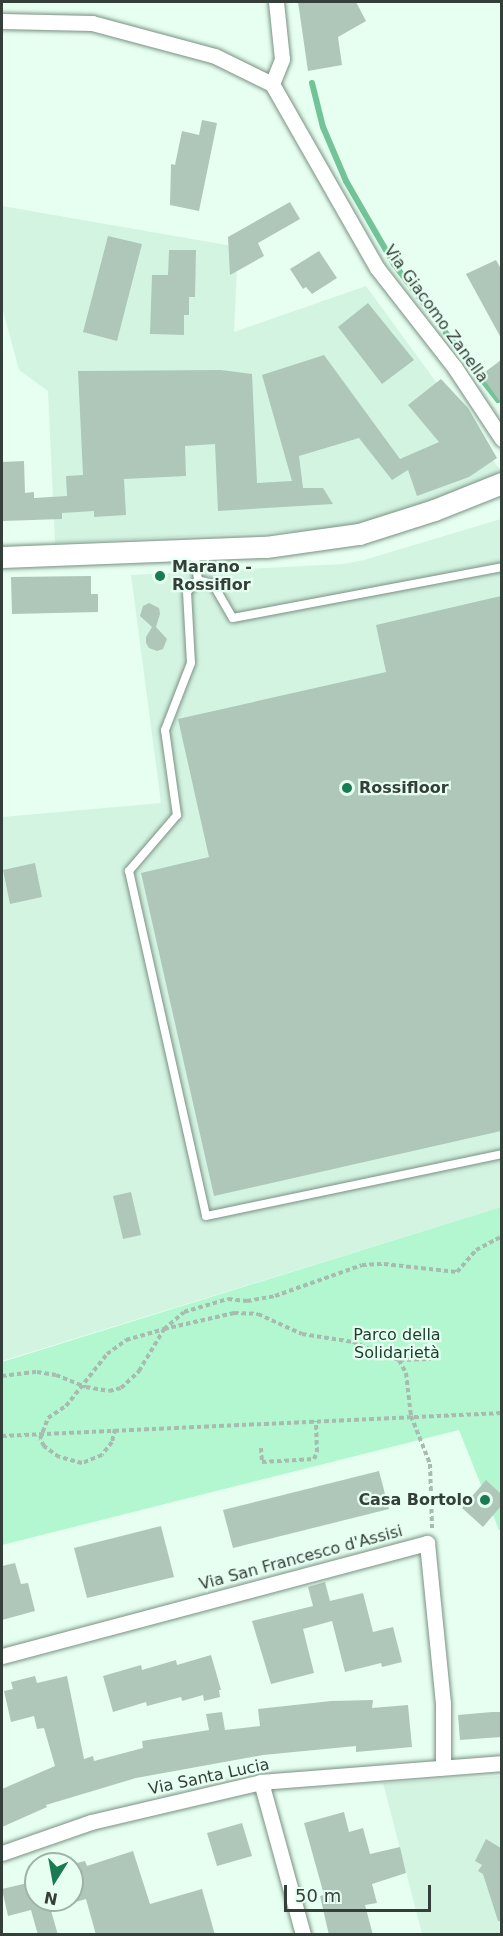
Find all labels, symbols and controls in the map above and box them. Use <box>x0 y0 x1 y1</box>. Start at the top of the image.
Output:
street label: Via Giacomo Zanella <box>380 242 492 386</box>
place label: Marano - Rossiflor <box>172 557 252 595</box>
marker: Marano - Rossiflor <box>153 569 167 583</box>
place label: Rossifloor <box>359 778 449 798</box>
marker: Rossifloor <box>340 781 354 795</box>
park label: Parco della Solidarietà <box>353 1325 441 1363</box>
place label: Casa Bortolo <box>358 1490 473 1510</box>
marker: Casa Bortolo <box>478 1493 492 1507</box>
street label: Via San Francesco d'Assisi <box>197 1522 405 1594</box>
street label: Via Santa Lucia <box>147 1755 271 1799</box>
north arrow <box>24 1852 84 1912</box>
scale bar <box>287 1873 434 1911</box>
text: 50 m <box>295 1885 341 1906</box>
text: N <box>42 1888 59 1909</box>

